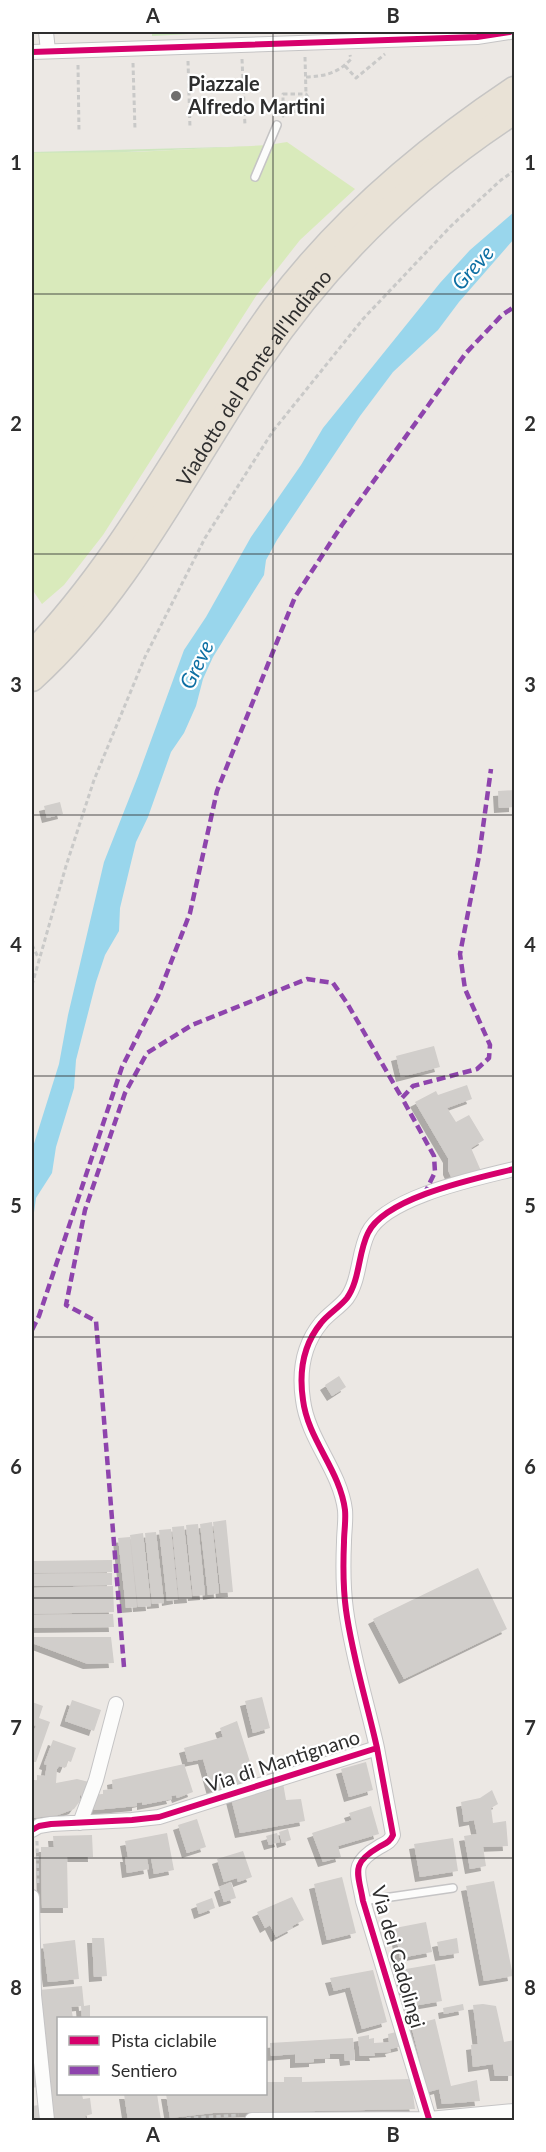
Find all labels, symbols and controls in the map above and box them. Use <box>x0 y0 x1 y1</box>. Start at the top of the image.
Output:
text: A <box>145 3 160 27</box>
text: B <box>386 3 400 27</box>
place label: Piazzale Alfredo Martini <box>187 71 325 118</box>
marker: Piazzale Alfredo Martini <box>169 89 183 103</box>
text: 1 <box>10 150 22 174</box>
text: 1 <box>524 150 536 174</box>
water label: Greve <box>446 240 498 294</box>
street label: Viadotto del Ponte all'Indiano <box>171 264 336 490</box>
text: 2 <box>10 411 22 435</box>
text: 2 <box>524 411 536 435</box>
water label: Greve <box>173 636 218 693</box>
text: 3 <box>10 672 22 696</box>
text: 3 <box>524 672 536 696</box>
text: 4 <box>10 932 22 956</box>
text: 4 <box>524 932 536 956</box>
text: 5 <box>10 1193 22 1217</box>
text: 5 <box>524 1193 536 1217</box>
text: 6 <box>10 1454 22 1478</box>
text: 6 <box>524 1454 536 1478</box>
text: 7 <box>10 1715 22 1739</box>
text: 7 <box>524 1715 536 1739</box>
street label: Via di Mantignano <box>203 1724 363 1796</box>
street label: Via dei Cadolingi <box>367 1883 431 2031</box>
text: 8 <box>10 1975 22 1999</box>
text: 8 <box>524 1975 536 1999</box>
legend <box>57 2017 267 2095</box>
text: Pista ciclabile <box>111 2029 217 2051</box>
text: Sentiero <box>111 2059 177 2081</box>
text: A <box>145 2122 160 2146</box>
text: B <box>386 2122 400 2146</box>

